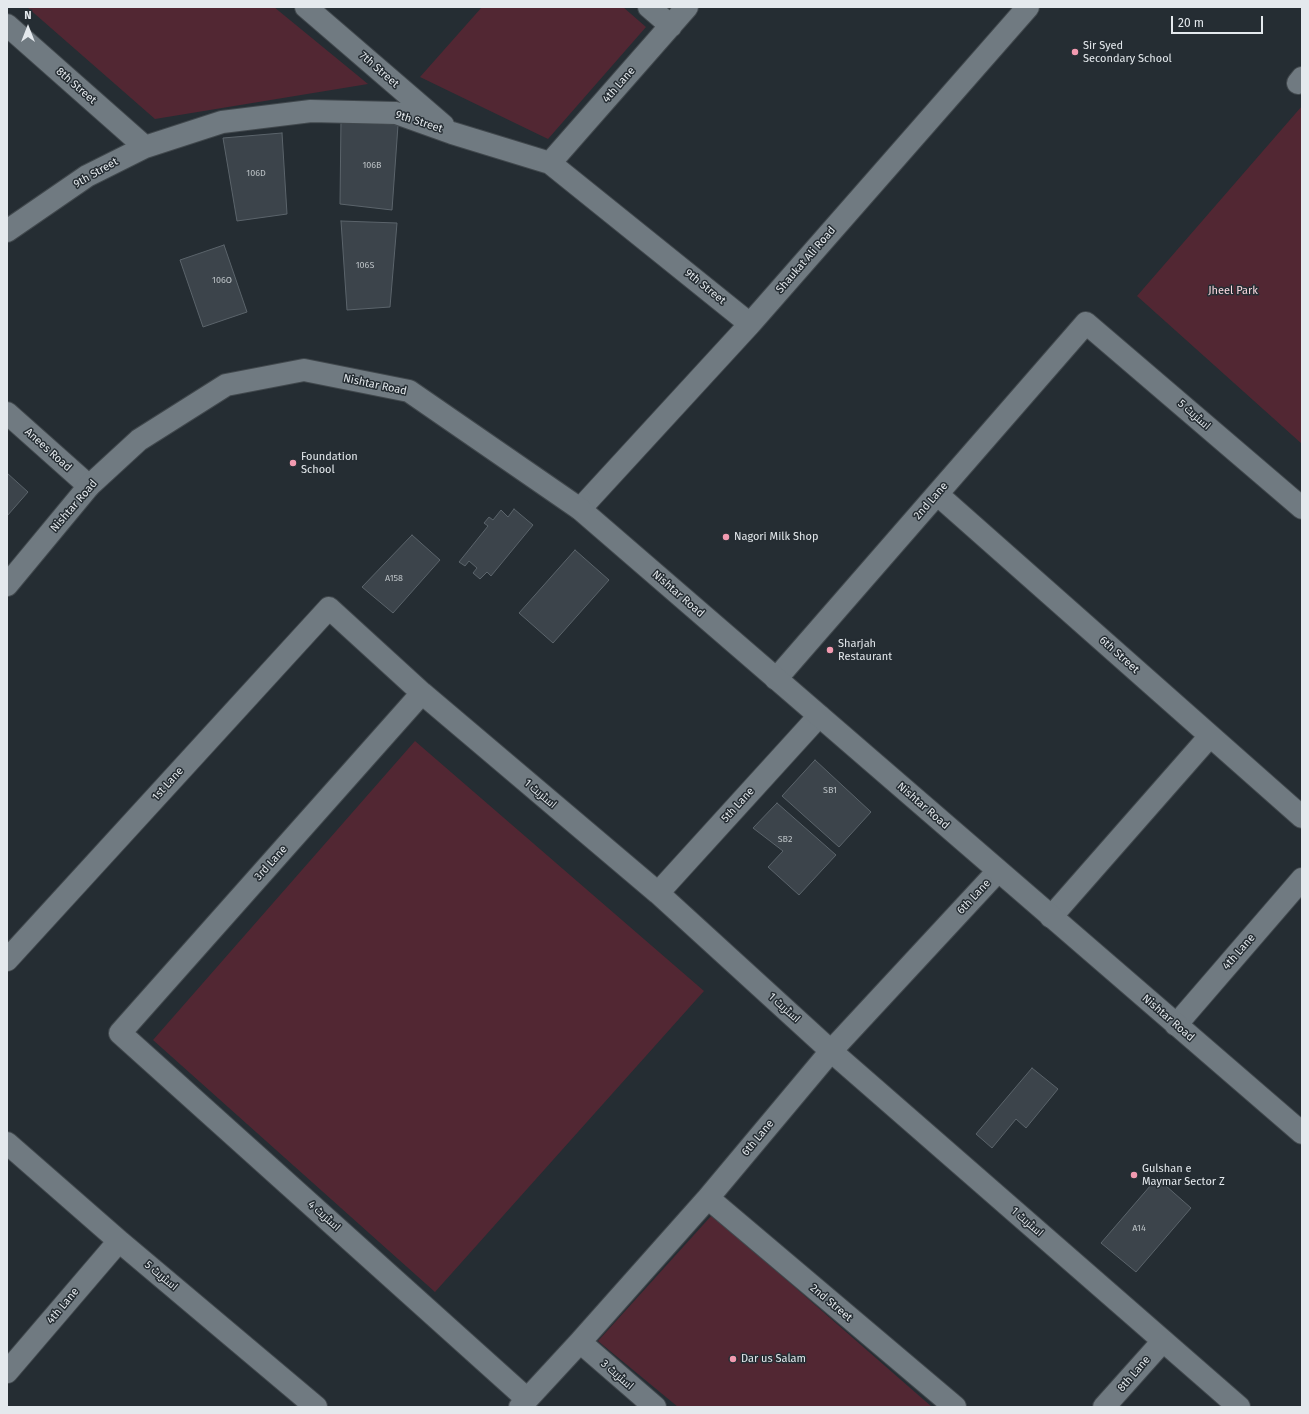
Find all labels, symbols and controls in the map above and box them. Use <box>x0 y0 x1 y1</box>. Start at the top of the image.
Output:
north arrow <box>8 8 48 48</box>
scale bar <box>1173 8 1265 34</box>
text: N <box>24 9 32 22</box>
text: 20 m <box>1178 16 1204 30</box>
place label: Sir Syed Secondary School <box>1083 39 1172 65</box>
marker: Sir Syed Secondary School <box>1070 47 1080 57</box>
street label: 7th Street <box>357 49 401 91</box>
street label: 4th Lane <box>600 64 638 106</box>
street label: 8th Street <box>53 65 99 107</box>
street label: 9th Street <box>394 108 444 136</box>
street label: 9th Street <box>72 155 120 191</box>
house number: 106B <box>362 160 382 170</box>
house number: 106D <box>246 168 266 178</box>
street label: Shaukat Ali Road <box>773 224 839 296</box>
house number: 106S <box>356 260 374 270</box>
street label: 9th Street <box>682 266 728 308</box>
house number: 106O <box>212 275 232 285</box>
park label: Jheel Park <box>1208 284 1258 298</box>
street label: Nishtar Road <box>342 372 408 398</box>
street label: اسٹریٹ 5 <box>1175 397 1213 433</box>
street label: Anees Road <box>22 426 74 474</box>
place label: Foundation School <box>301 450 358 476</box>
marker: Foundation School <box>288 458 298 468</box>
street label: Nishtar Road <box>48 477 100 535</box>
street label: 2nd Lane <box>911 480 951 522</box>
place label: Nagori Milk Shop <box>734 530 818 544</box>
marker: Nagori Milk Shop <box>721 532 731 542</box>
street label: Nishtar Road <box>649 568 707 620</box>
house number: A158 <box>385 573 403 583</box>
street label: 6th Street <box>1096 634 1142 676</box>
place label: Sharjah Restaurant <box>838 637 892 663</box>
marker: Sharjah Restaurant <box>825 645 835 655</box>
street label: 1st Lane <box>150 765 186 803</box>
street label: اسٹریٹ 1 <box>521 777 559 811</box>
street label: Nishtar Road <box>894 780 952 832</box>
street label: 5th Lane <box>719 785 757 825</box>
house number: SB1 <box>823 785 837 795</box>
house number: SB2 <box>778 834 792 844</box>
street label: 3rd Lane <box>252 843 290 883</box>
street label: 6th Lane <box>955 877 993 917</box>
street label: 4th Lane <box>1220 931 1258 973</box>
street label: اسٹریٹ 1 <box>765 990 803 1026</box>
street label: Nishtar Road <box>1139 992 1197 1044</box>
street label: 6th Lane <box>739 1117 777 1159</box>
place label: Gulshan e Maymar Sector Z <box>1142 1162 1225 1188</box>
marker: Gulshan e Maymar Sector Z <box>1129 1170 1139 1180</box>
street label: اسٹریٹ 4 <box>305 1198 343 1234</box>
street label: اسٹریٹ 1 <box>1008 1204 1046 1240</box>
house number: A14 <box>1132 1223 1146 1233</box>
street label: اسٹریٹ 5 <box>142 1258 180 1294</box>
street label: 2nd Street <box>807 1281 855 1325</box>
street label: 4th Lane <box>44 1285 82 1327</box>
place label: Dar us Salam <box>741 1352 806 1366</box>
street label: 8th Lane <box>1115 1353 1153 1395</box>
marker: Dar us Salam <box>728 1354 738 1364</box>
street label: اسٹریٹ 3 <box>598 1357 636 1393</box>

